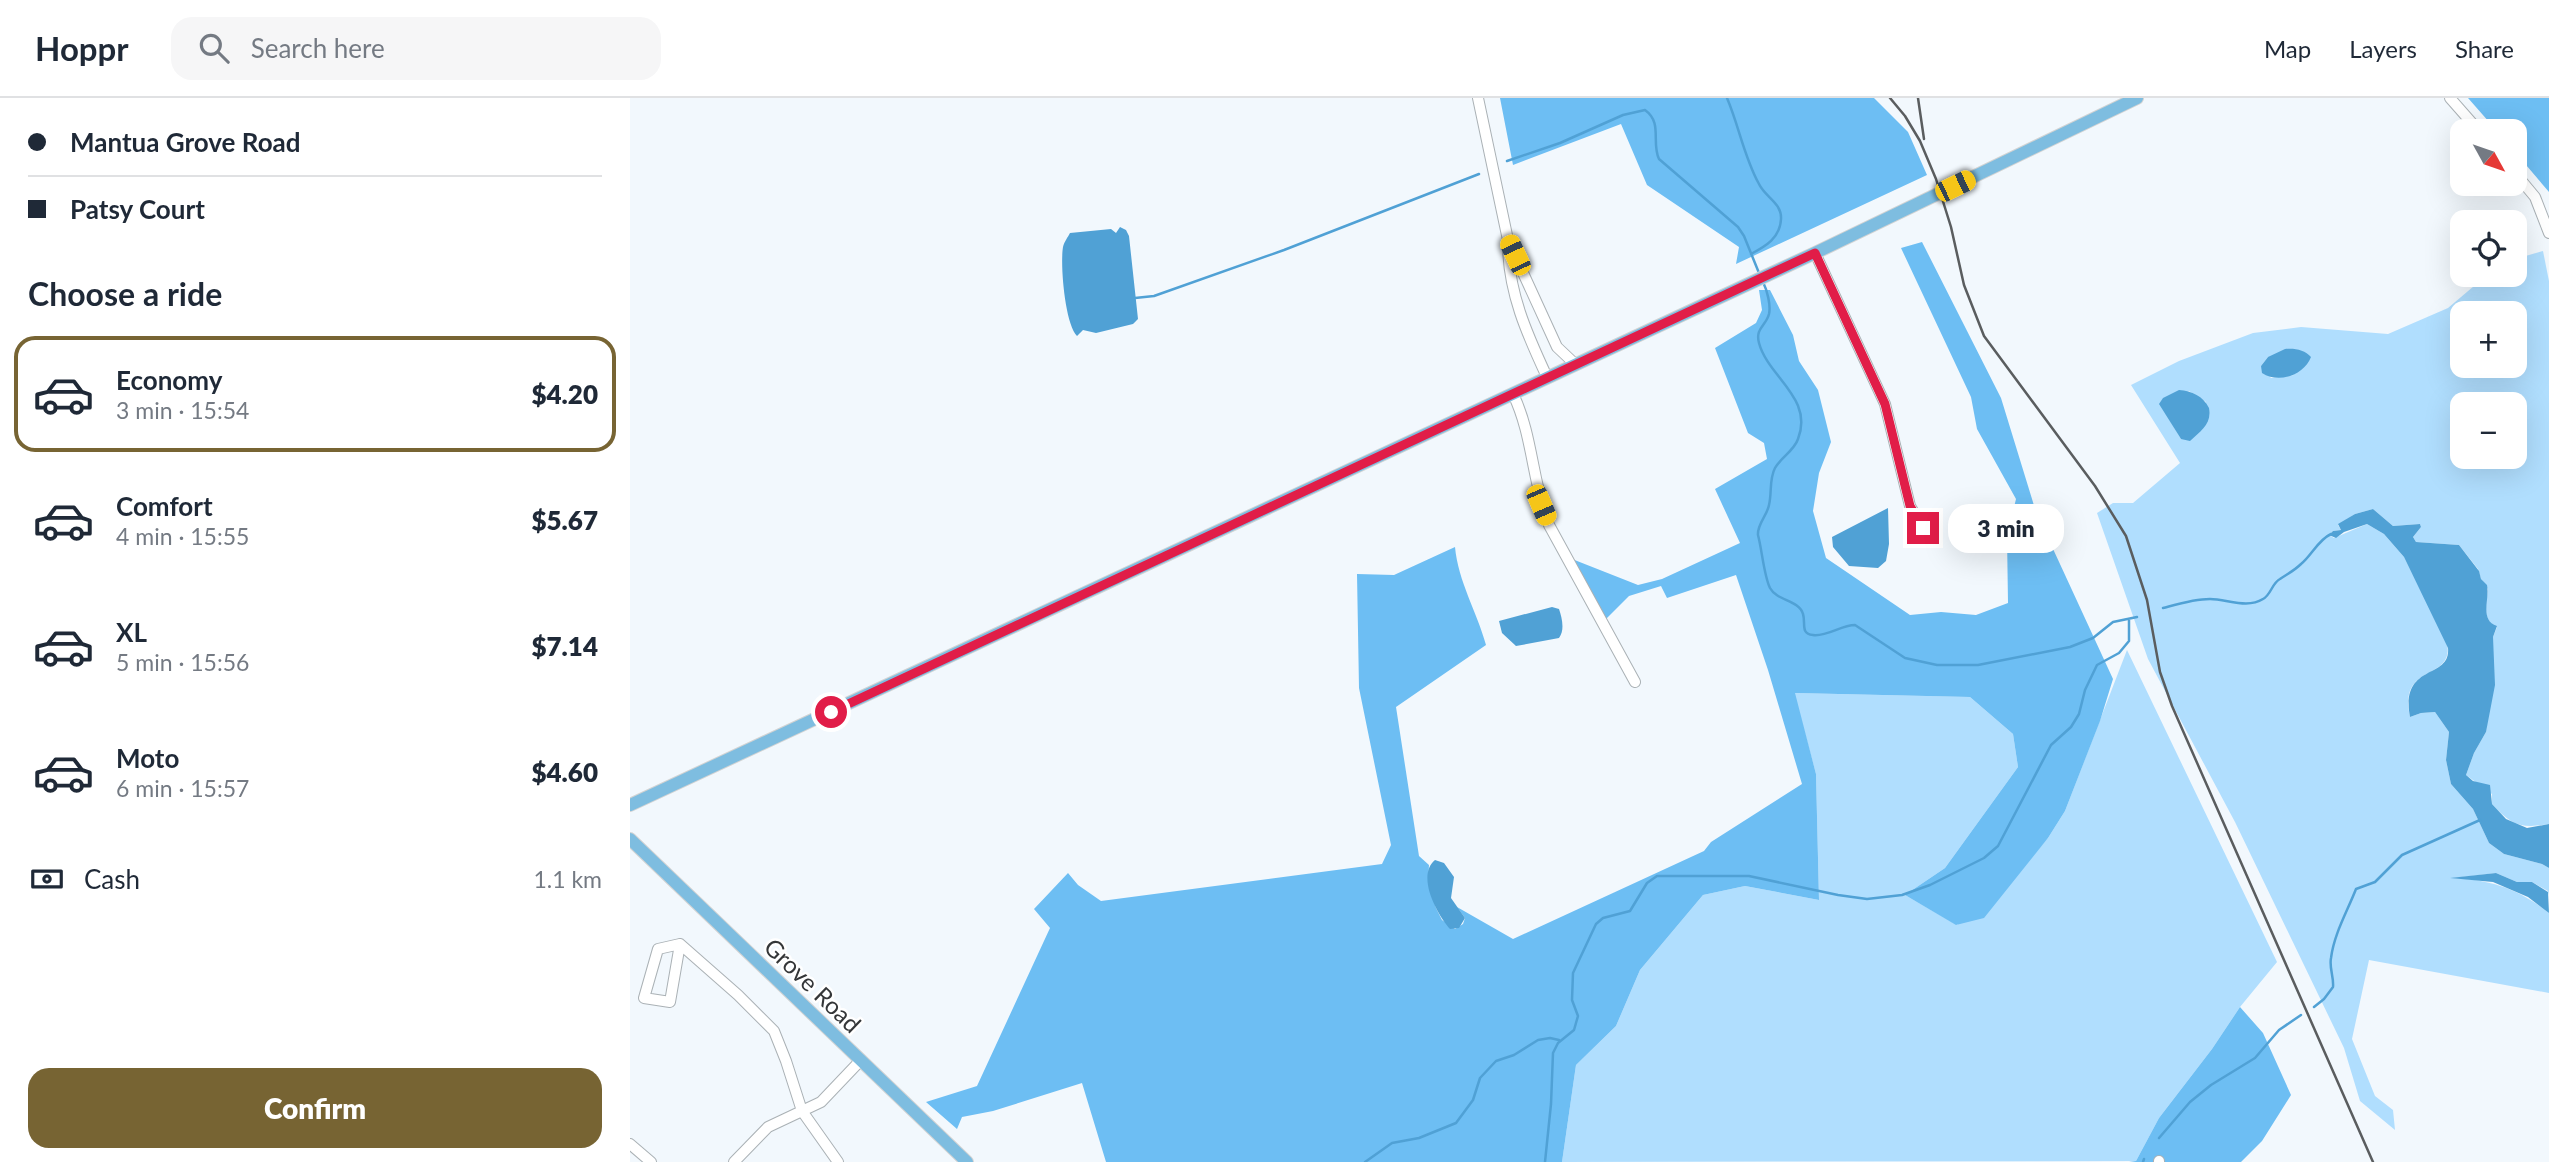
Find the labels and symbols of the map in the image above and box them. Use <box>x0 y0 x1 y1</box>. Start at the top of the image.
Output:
north arrow <box>2450 119 2527 196</box>
car <box>1932 167 1979 205</box>
car <box>1497 232 1534 278</box>
car <box>1524 482 1559 528</box>
callout: 3 min <box>1948 504 2063 552</box>
route end <box>1907 512 1939 544</box>
route start <box>815 696 847 728</box>
street label: Grove Road <box>759 932 867 1038</box>

